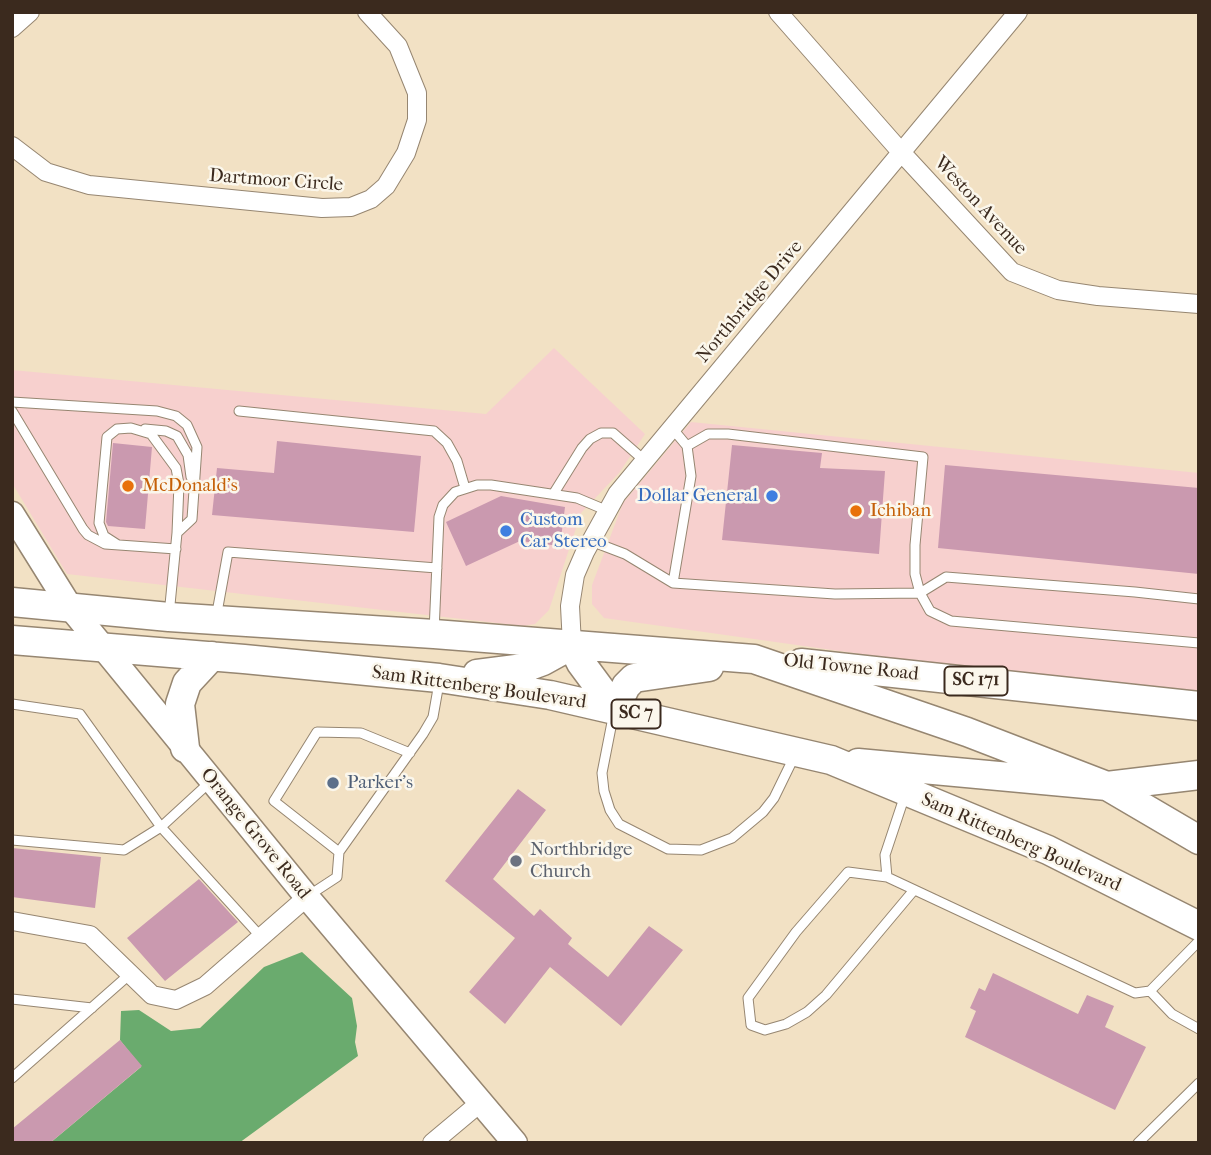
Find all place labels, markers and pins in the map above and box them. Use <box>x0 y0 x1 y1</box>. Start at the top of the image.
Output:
place label: McDonald's <box>142 475 238 497</box>
marker: McDonald's <box>120 478 136 494</box>
place label: Dollar General <box>637 485 758 507</box>
marker: Dollar General <box>764 488 780 504</box>
place label: Ichiban <box>870 500 931 522</box>
marker: Ichiban <box>848 503 864 519</box>
place label: Custom Car Stereo <box>520 509 607 553</box>
marker: Custom Car Stereo <box>498 523 514 539</box>
place label: Parker's <box>347 772 413 794</box>
marker: Parker's <box>325 775 341 791</box>
place label: Northbridge Church <box>530 839 632 883</box>
marker: Northbridge Church <box>508 853 524 869</box>

